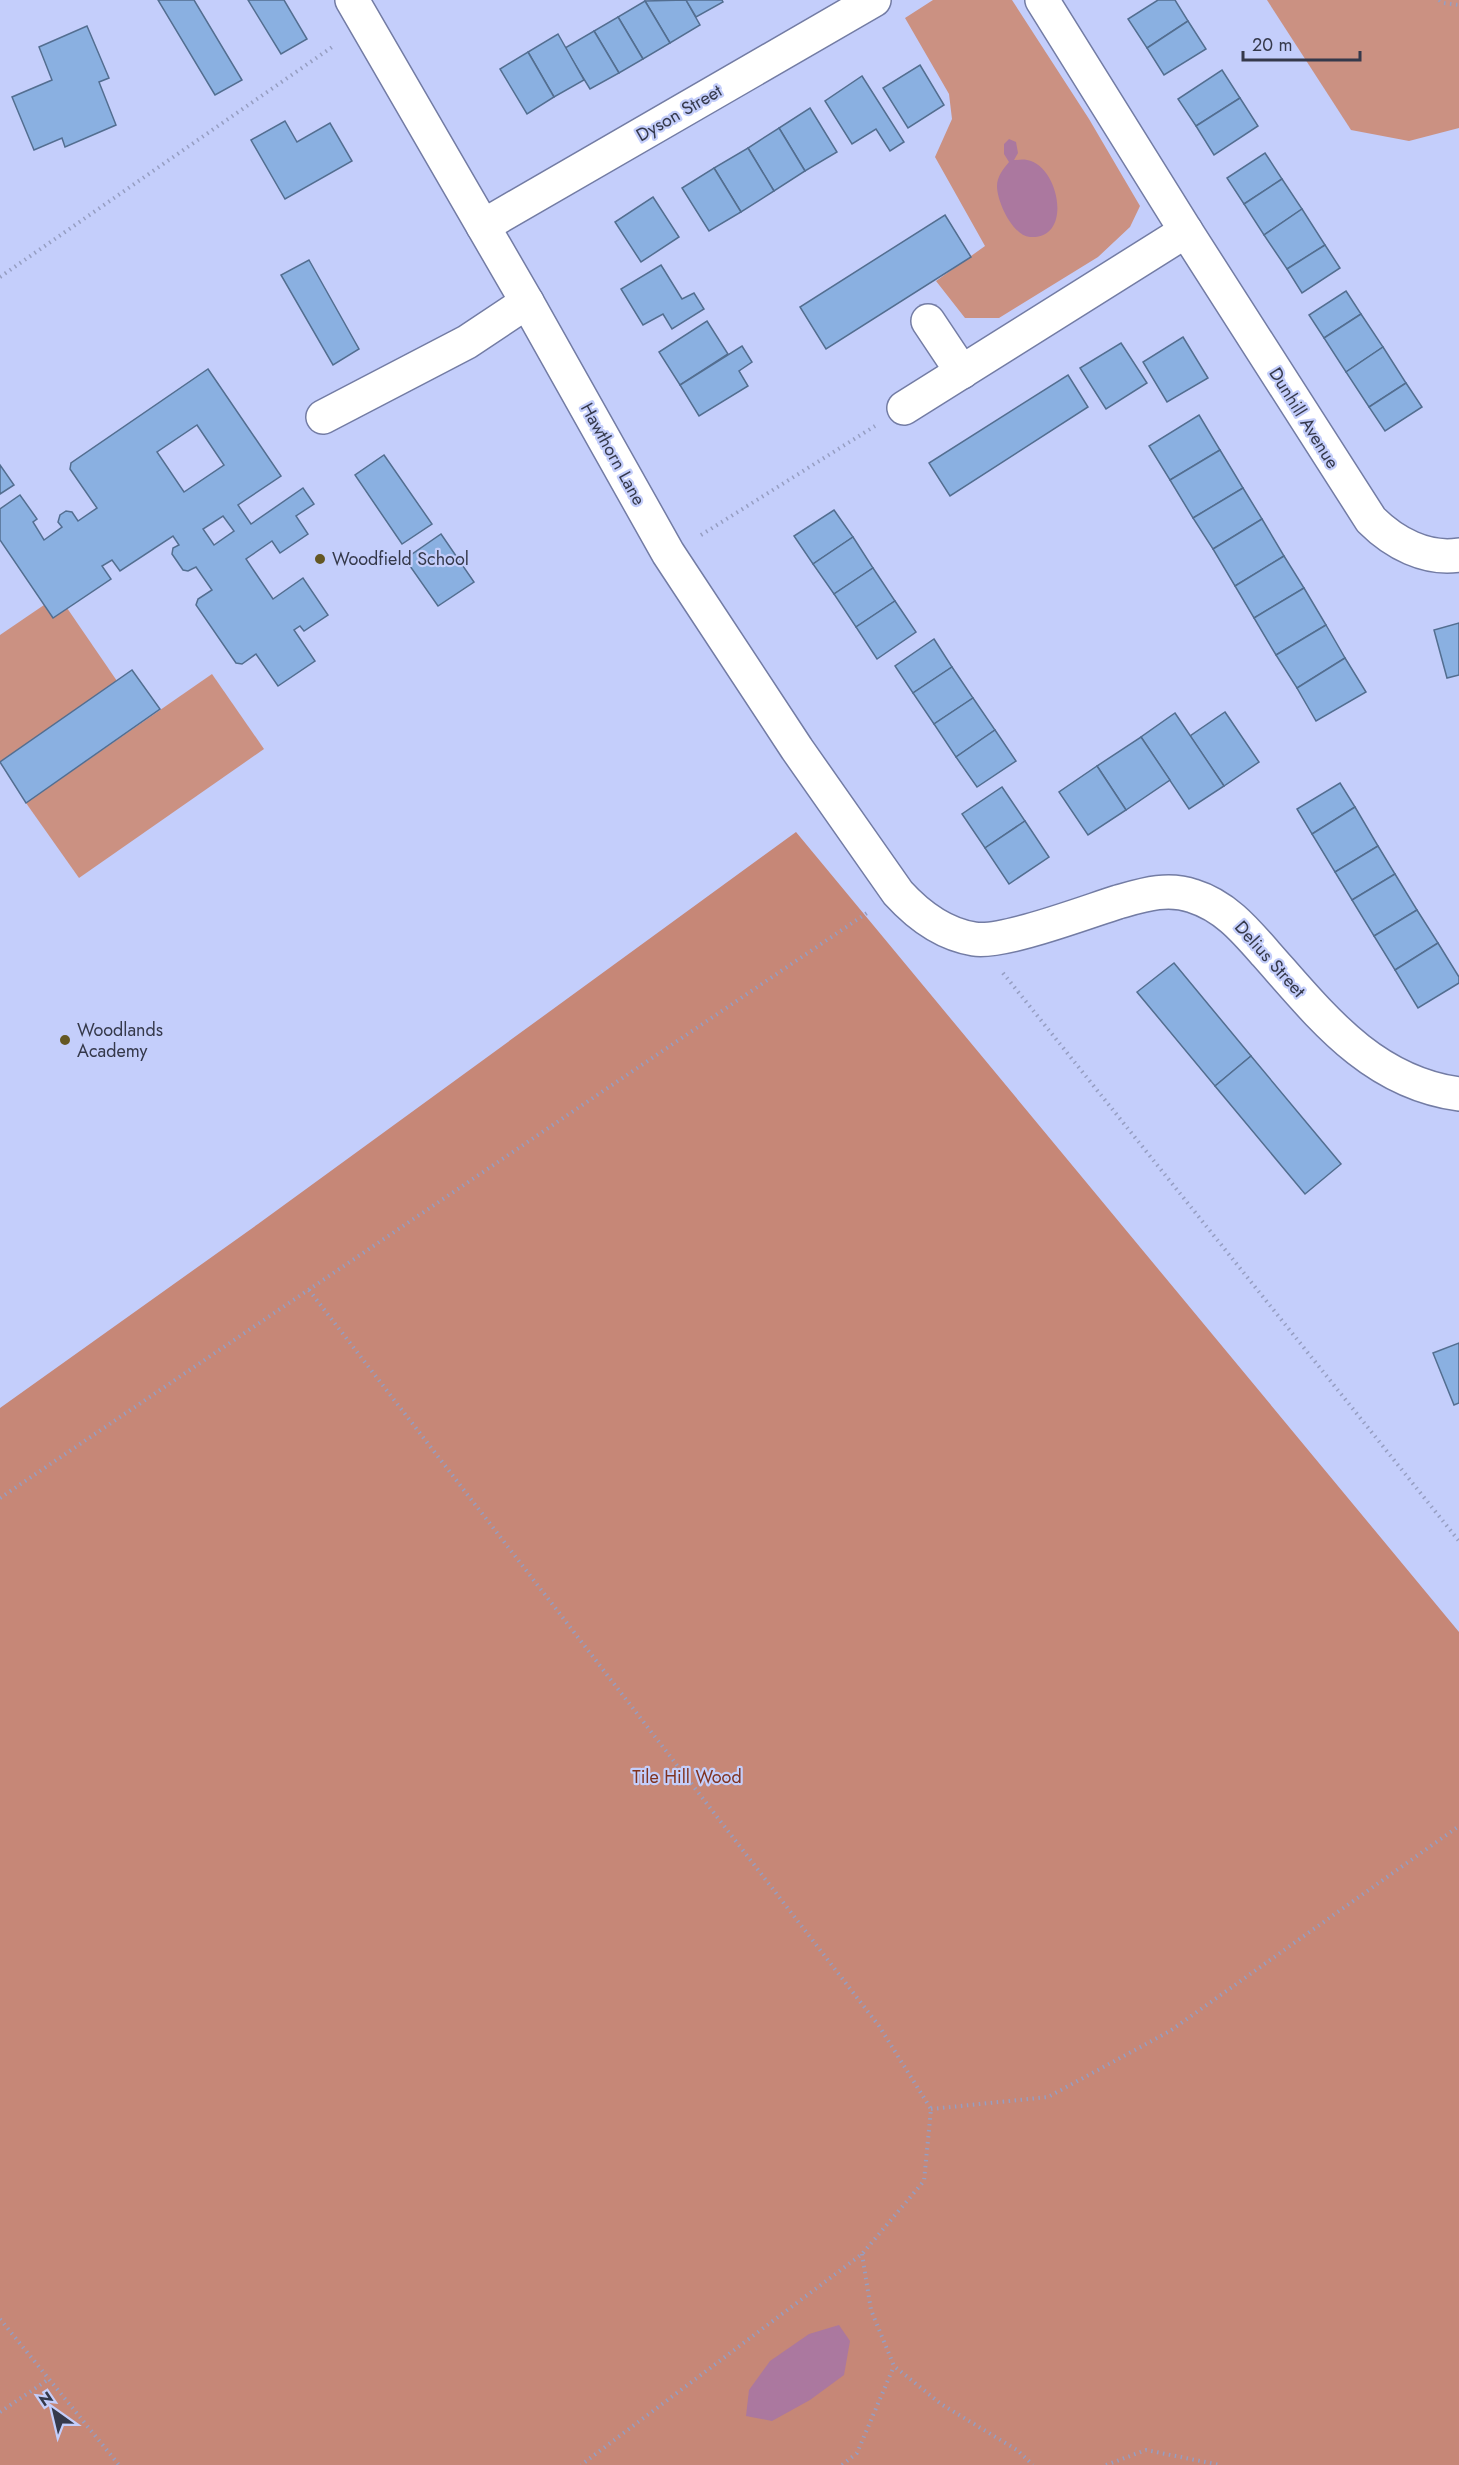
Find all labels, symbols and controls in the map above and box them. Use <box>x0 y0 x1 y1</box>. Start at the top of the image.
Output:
scale bar <box>1243 24 1360 62</box>
text: 20 m <box>1252 32 1292 58</box>
street label: Dyson Street <box>631 78 727 148</box>
street label: Dunhill Avenue <box>1262 362 1346 474</box>
street label: Hawthorn Lane <box>574 398 652 510</box>
place label: Woodfield School <box>332 546 469 572</box>
marker: Woodfield School <box>313 552 327 566</box>
street label: Delius Street <box>1228 915 1312 1004</box>
place label: Woodlands Academy <box>77 1017 163 1064</box>
marker: Woodlands Academy <box>58 1033 72 1047</box>
park label: Tile Hill Wood <box>632 1764 742 1790</box>
north arrow <box>24 2381 84 2441</box>
text: N <box>34 2386 58 2412</box>

